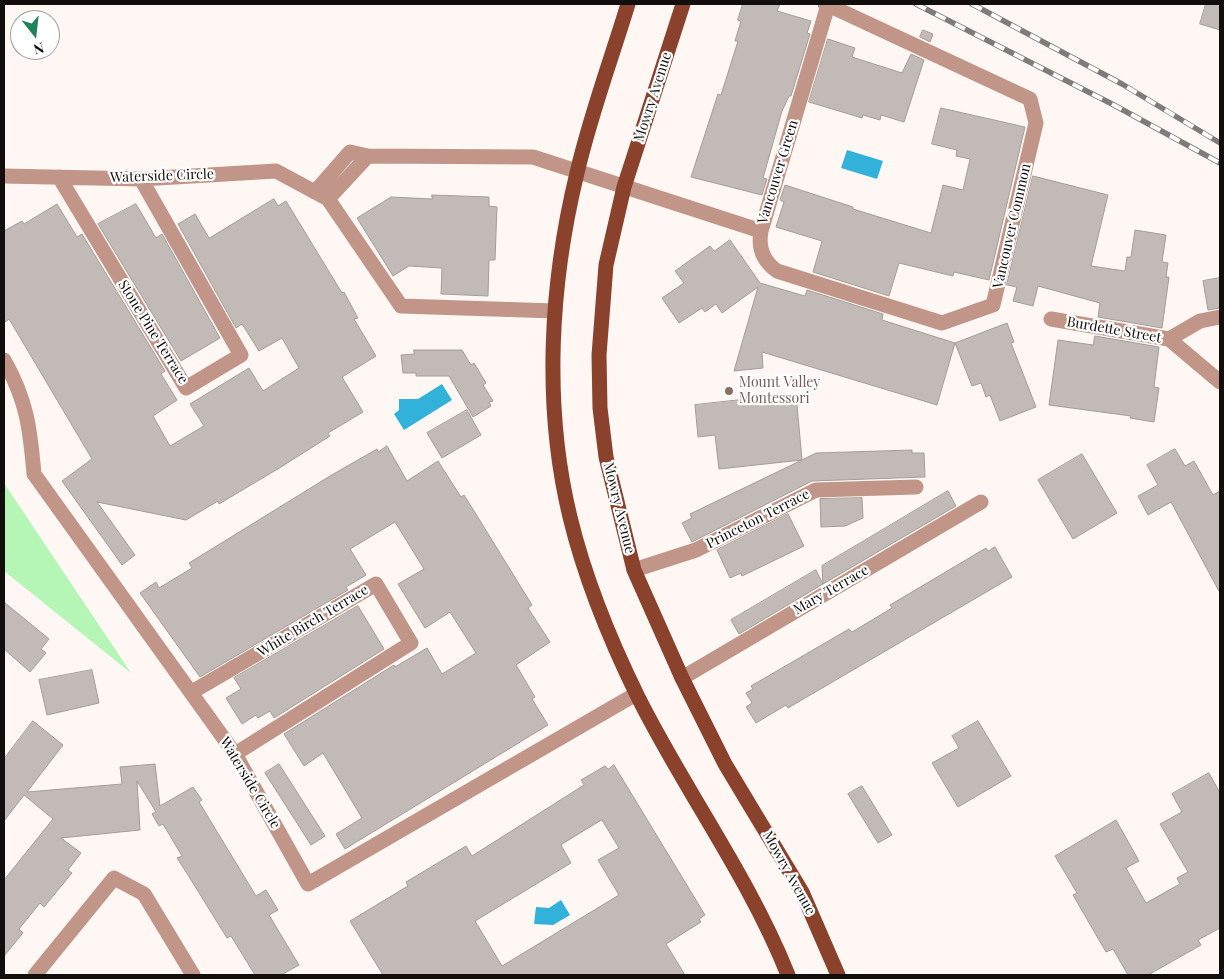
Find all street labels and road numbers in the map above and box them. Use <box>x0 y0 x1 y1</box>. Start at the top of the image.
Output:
street label: Mowry Avenue <box>631 50 675 144</box>
street label: Vancouver Green <box>754 118 802 226</box>
street label: Vancouver Common <box>989 162 1035 290</box>
street label: Waterside Circle <box>110 166 214 186</box>
street label: Stone Pine Terrace <box>114 277 192 387</box>
street label: Burdette Street <box>1065 313 1163 347</box>
street label: Mowry Avenue <box>600 461 638 555</box>
street label: Princeton Terrace <box>704 486 812 552</box>
street label: Mary Terrace <box>790 562 872 618</box>
street label: White Birch Terrace <box>255 581 371 661</box>
street label: Waterside Circle <box>216 734 284 832</box>
street label: Mowry Avenue <box>759 828 819 918</box>

